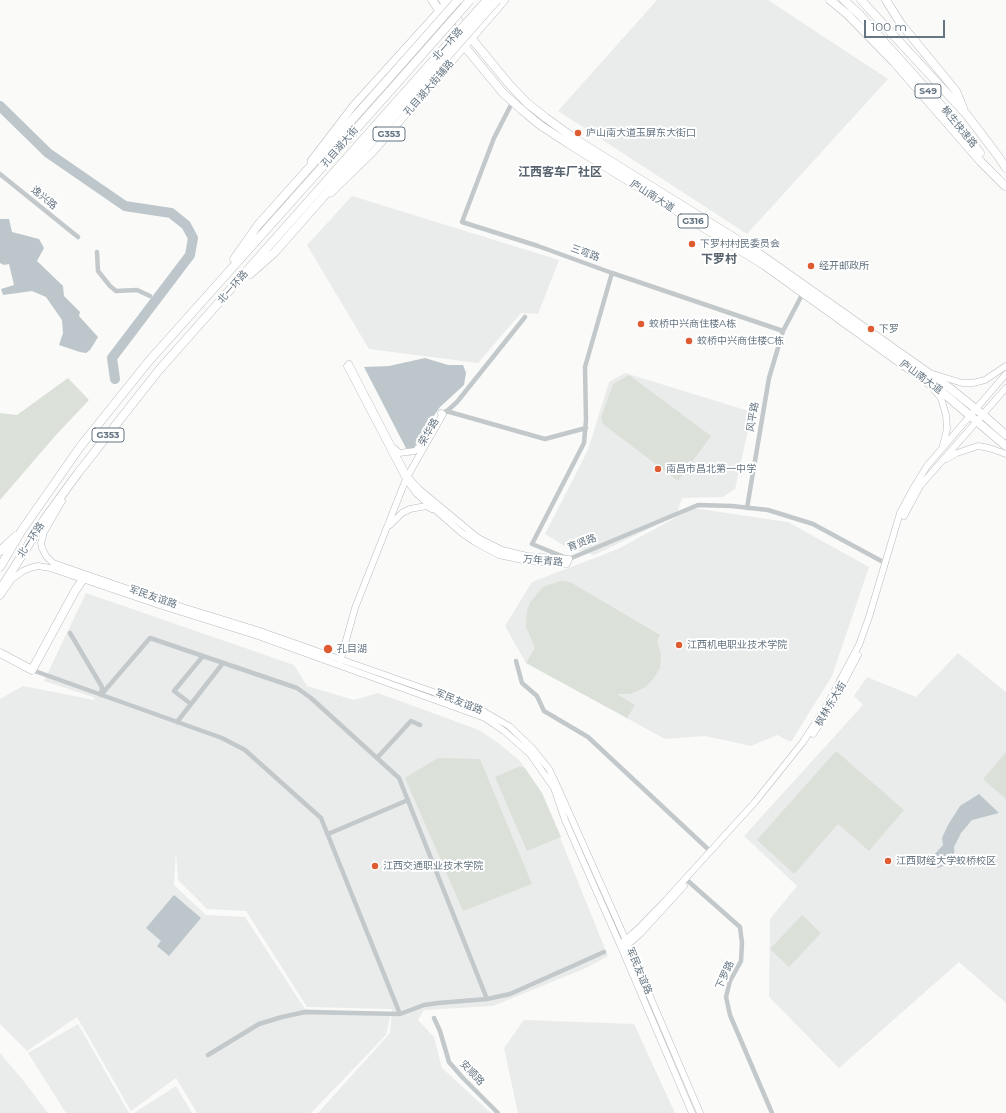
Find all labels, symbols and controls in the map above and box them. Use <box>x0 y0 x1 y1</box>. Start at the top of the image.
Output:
scale bar <box>866 12 947 38</box>
text: 100 m <box>871 19 907 34</box>
street label: 北一环路 <box>430 25 466 63</box>
street label: 孔目湖大街辅路 <box>402 58 456 118</box>
road number: S49 <box>915 84 941 98</box>
street label: 枫生快速路 <box>939 104 979 150</box>
street label: 孔目湖大街 <box>319 124 361 170</box>
road number: G353 <box>373 127 405 141</box>
place label: 庐山南大道玉屏东大街口 <box>586 127 696 139</box>
marker: 庐山南大道玉屏东大街口 <box>573 128 583 138</box>
district label: 江西客车厂社区 <box>518 165 602 179</box>
street label: 庐山南大道 <box>628 178 676 214</box>
street label: 逸兴路 <box>29 184 59 212</box>
road number: G316 <box>678 214 708 228</box>
place label: 下罗村村民委员会 <box>700 238 780 250</box>
marker: 下罗村村民委员会 <box>687 239 697 249</box>
street label: 三弯路 <box>569 242 601 264</box>
district label: 下罗村 <box>701 252 737 266</box>
place label: 经开邮政所 <box>819 260 869 272</box>
marker: 经开邮政所 <box>806 261 816 271</box>
street label: 北一环路 <box>215 268 251 306</box>
place label: 蛟桥中兴商住楼A栋 <box>649 318 736 330</box>
marker: 蛟桥中兴商住楼A栋 <box>636 319 646 329</box>
place label: 下罗 <box>879 323 899 335</box>
marker: 下罗 <box>866 324 876 334</box>
place label: 蛟桥中兴商住楼C栋 <box>697 335 784 347</box>
marker: 蛟桥中兴商住楼C栋 <box>684 336 694 346</box>
street label: 庐山南大道 <box>897 357 945 397</box>
street label: 风平路 <box>745 401 761 433</box>
street label: 荣华路 <box>416 416 442 448</box>
road number: G353 <box>92 428 124 442</box>
place label: 南昌市昌北第一中学 <box>666 463 756 475</box>
marker: 南昌市昌北第一中学 <box>653 464 663 474</box>
street label: 北一环路 <box>15 520 47 560</box>
street label: 育贤路 <box>566 532 598 554</box>
street label: 万年青路 <box>523 553 563 569</box>
street label: 军民友谊路 <box>127 583 179 611</box>
place label: 江西机电职业技术学院 <box>687 639 787 651</box>
marker: 江西机电职业技术学院 <box>674 640 684 650</box>
marker: 孔目湖 <box>322 643 334 655</box>
place label: 孔目湖 <box>337 643 367 655</box>
street label: 枫林东大街 <box>813 679 849 729</box>
street label: 军民友谊路 <box>434 687 484 717</box>
place label: 江西财经大学蛟桥校区 <box>896 855 996 867</box>
marker: 江西财经大学蛟桥校区 <box>883 856 893 866</box>
place label: 江西交通职业技术学院 <box>383 860 483 872</box>
marker: 江西交通职业技术学院 <box>370 861 380 871</box>
street label: 军民友谊路 <box>624 946 654 996</box>
street label: 下罗路 <box>713 959 737 991</box>
street label: 安顺路 <box>457 1058 487 1088</box>

